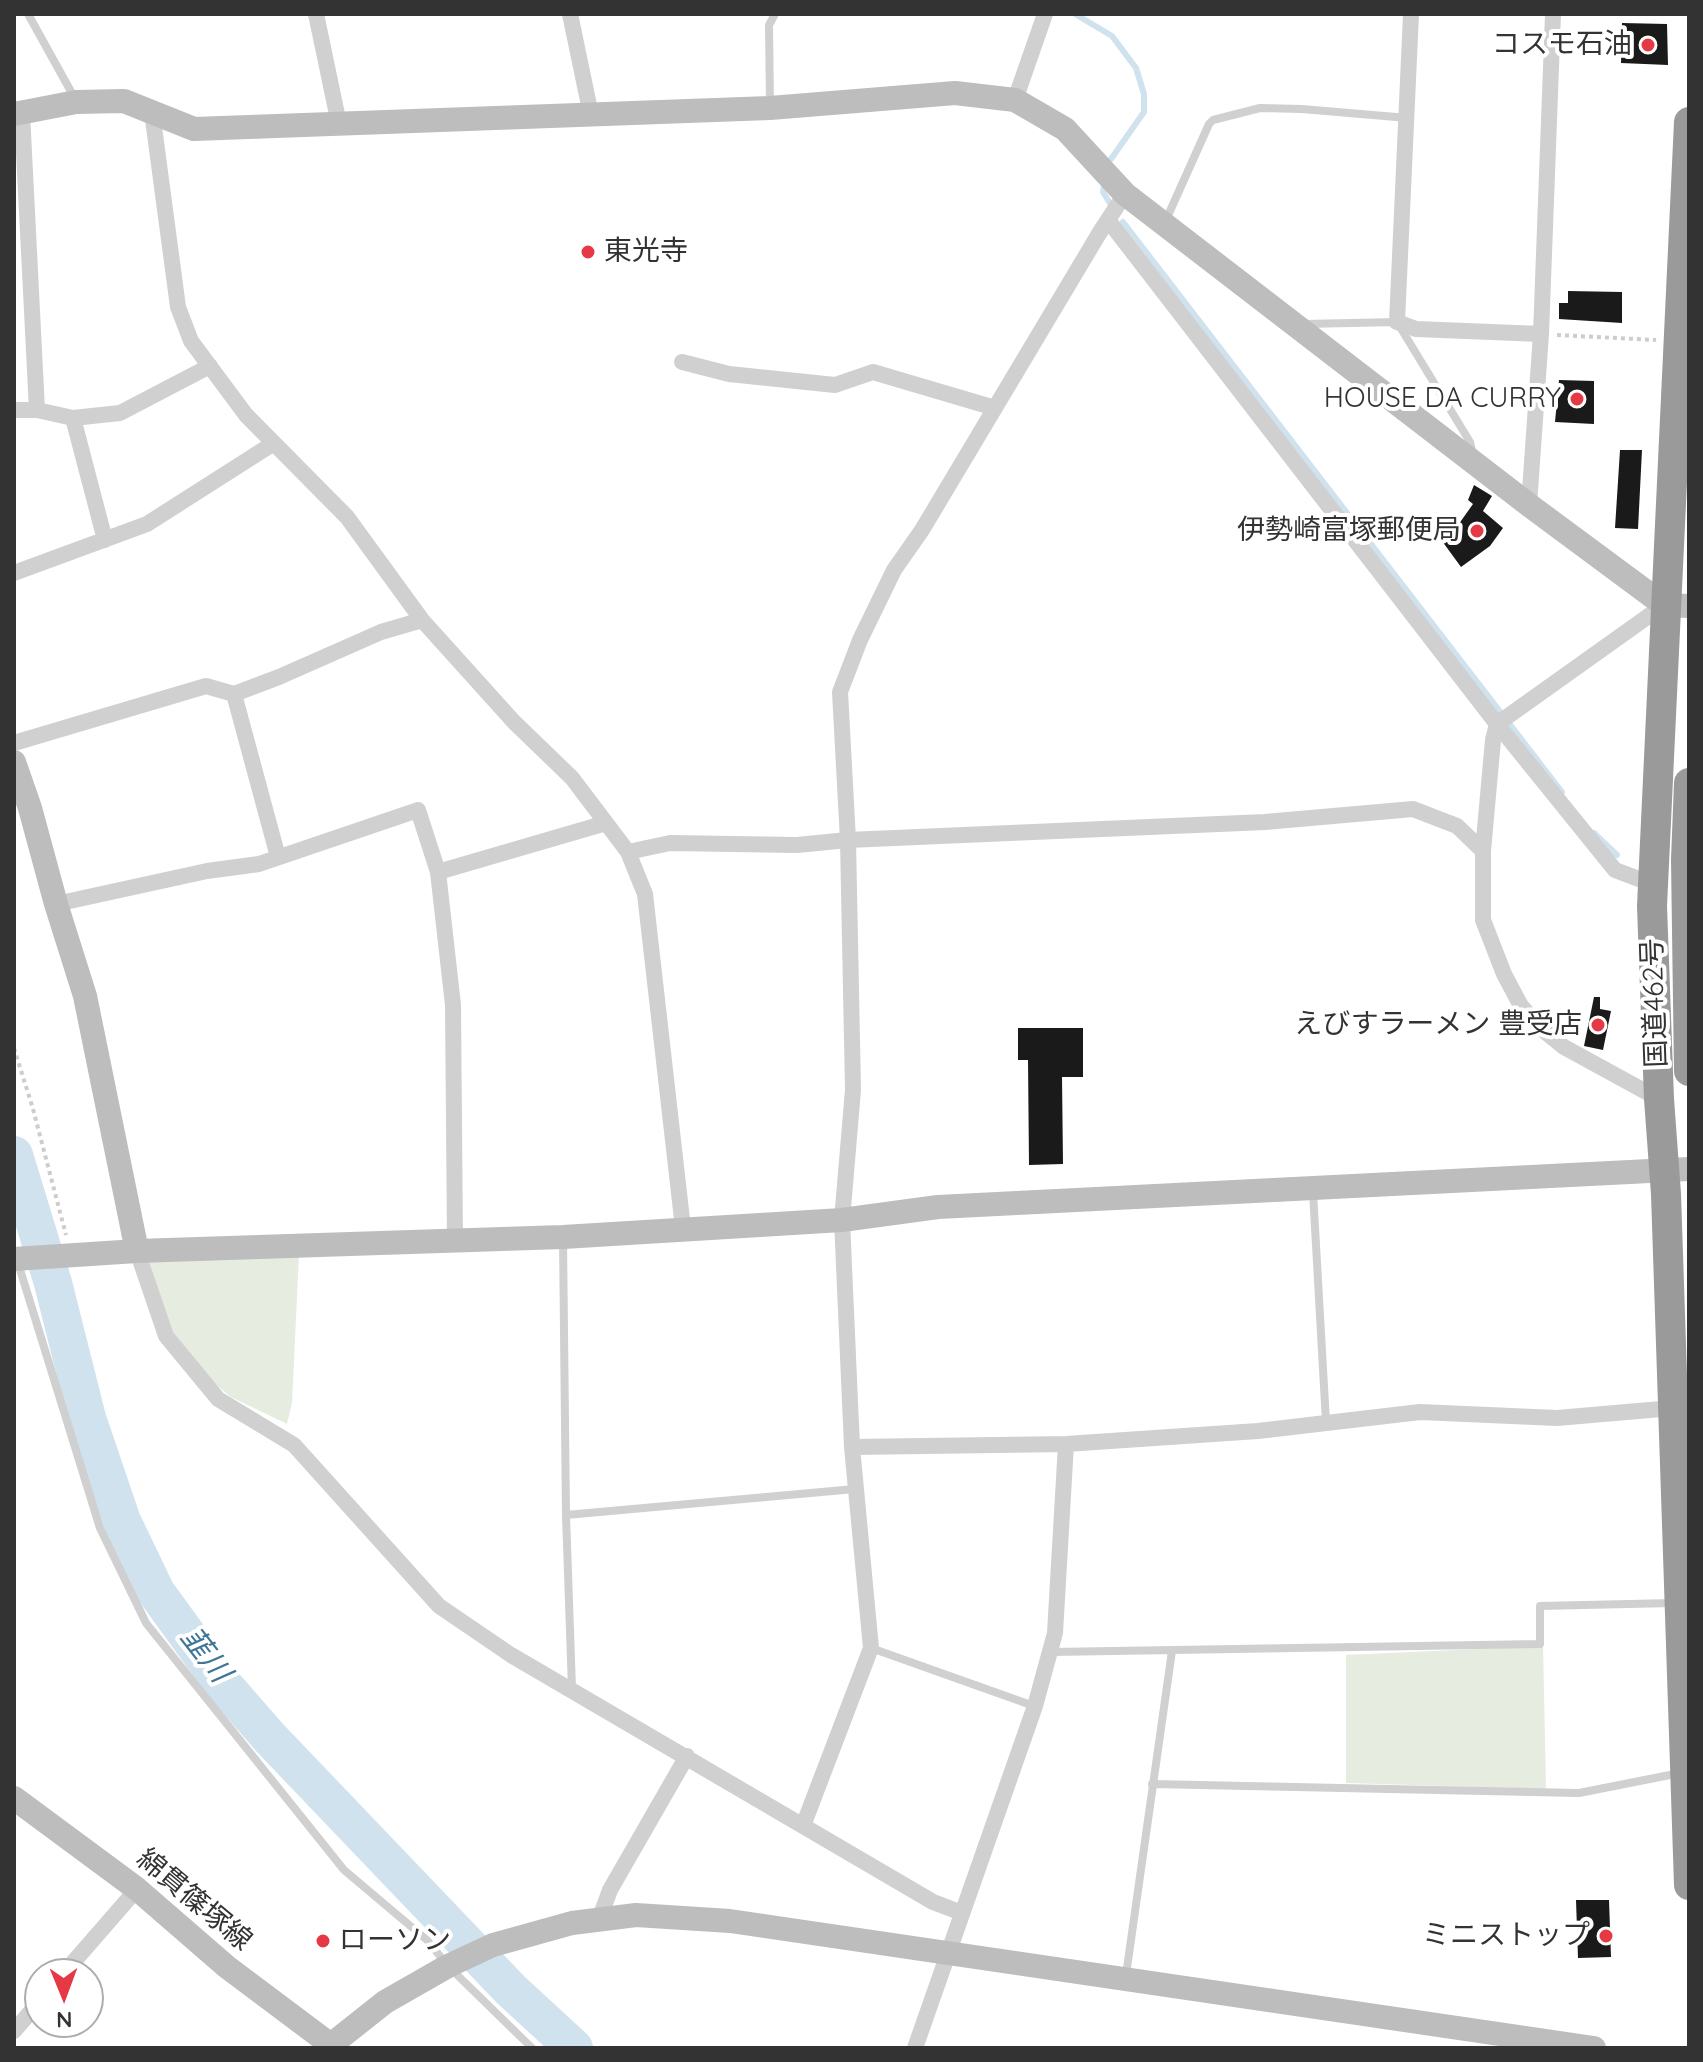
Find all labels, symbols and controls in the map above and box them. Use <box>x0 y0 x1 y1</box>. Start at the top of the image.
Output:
place label: コスモ石油 <box>1492 28 1632 62</box>
marker: コスモ石油 <box>1639 36 1657 54</box>
place label: 東光寺 <box>604 235 688 269</box>
marker: 東光寺 <box>579 243 597 261</box>
place label: HOUSE DA CURRY <box>1324 382 1561 416</box>
marker: HOUSE DA CURRY <box>1568 390 1586 408</box>
place label: 伊勢崎富塚郵便局 <box>1237 514 1461 548</box>
marker: 伊勢崎富塚郵便局 <box>1468 522 1486 540</box>
street label: 国道462号 <box>1636 938 1674 1068</box>
place label: えびすラーメン 豊受店 <box>1294 1008 1582 1042</box>
marker: えびすラーメン 豊受店 <box>1589 1016 1607 1034</box>
water label: 韮川 <box>172 1620 238 1690</box>
street label: 綿貫篠塚線 <box>130 1842 258 1958</box>
place label: ミニストップ <box>1422 1919 1590 1953</box>
place label: ローソン <box>339 1924 451 1958</box>
marker: ミニストップ <box>1597 1927 1615 1945</box>
marker: ローソン <box>314 1932 332 1950</box>
north arrow <box>24 1958 104 2038</box>
text: N <box>56 2006 73 2034</box>

